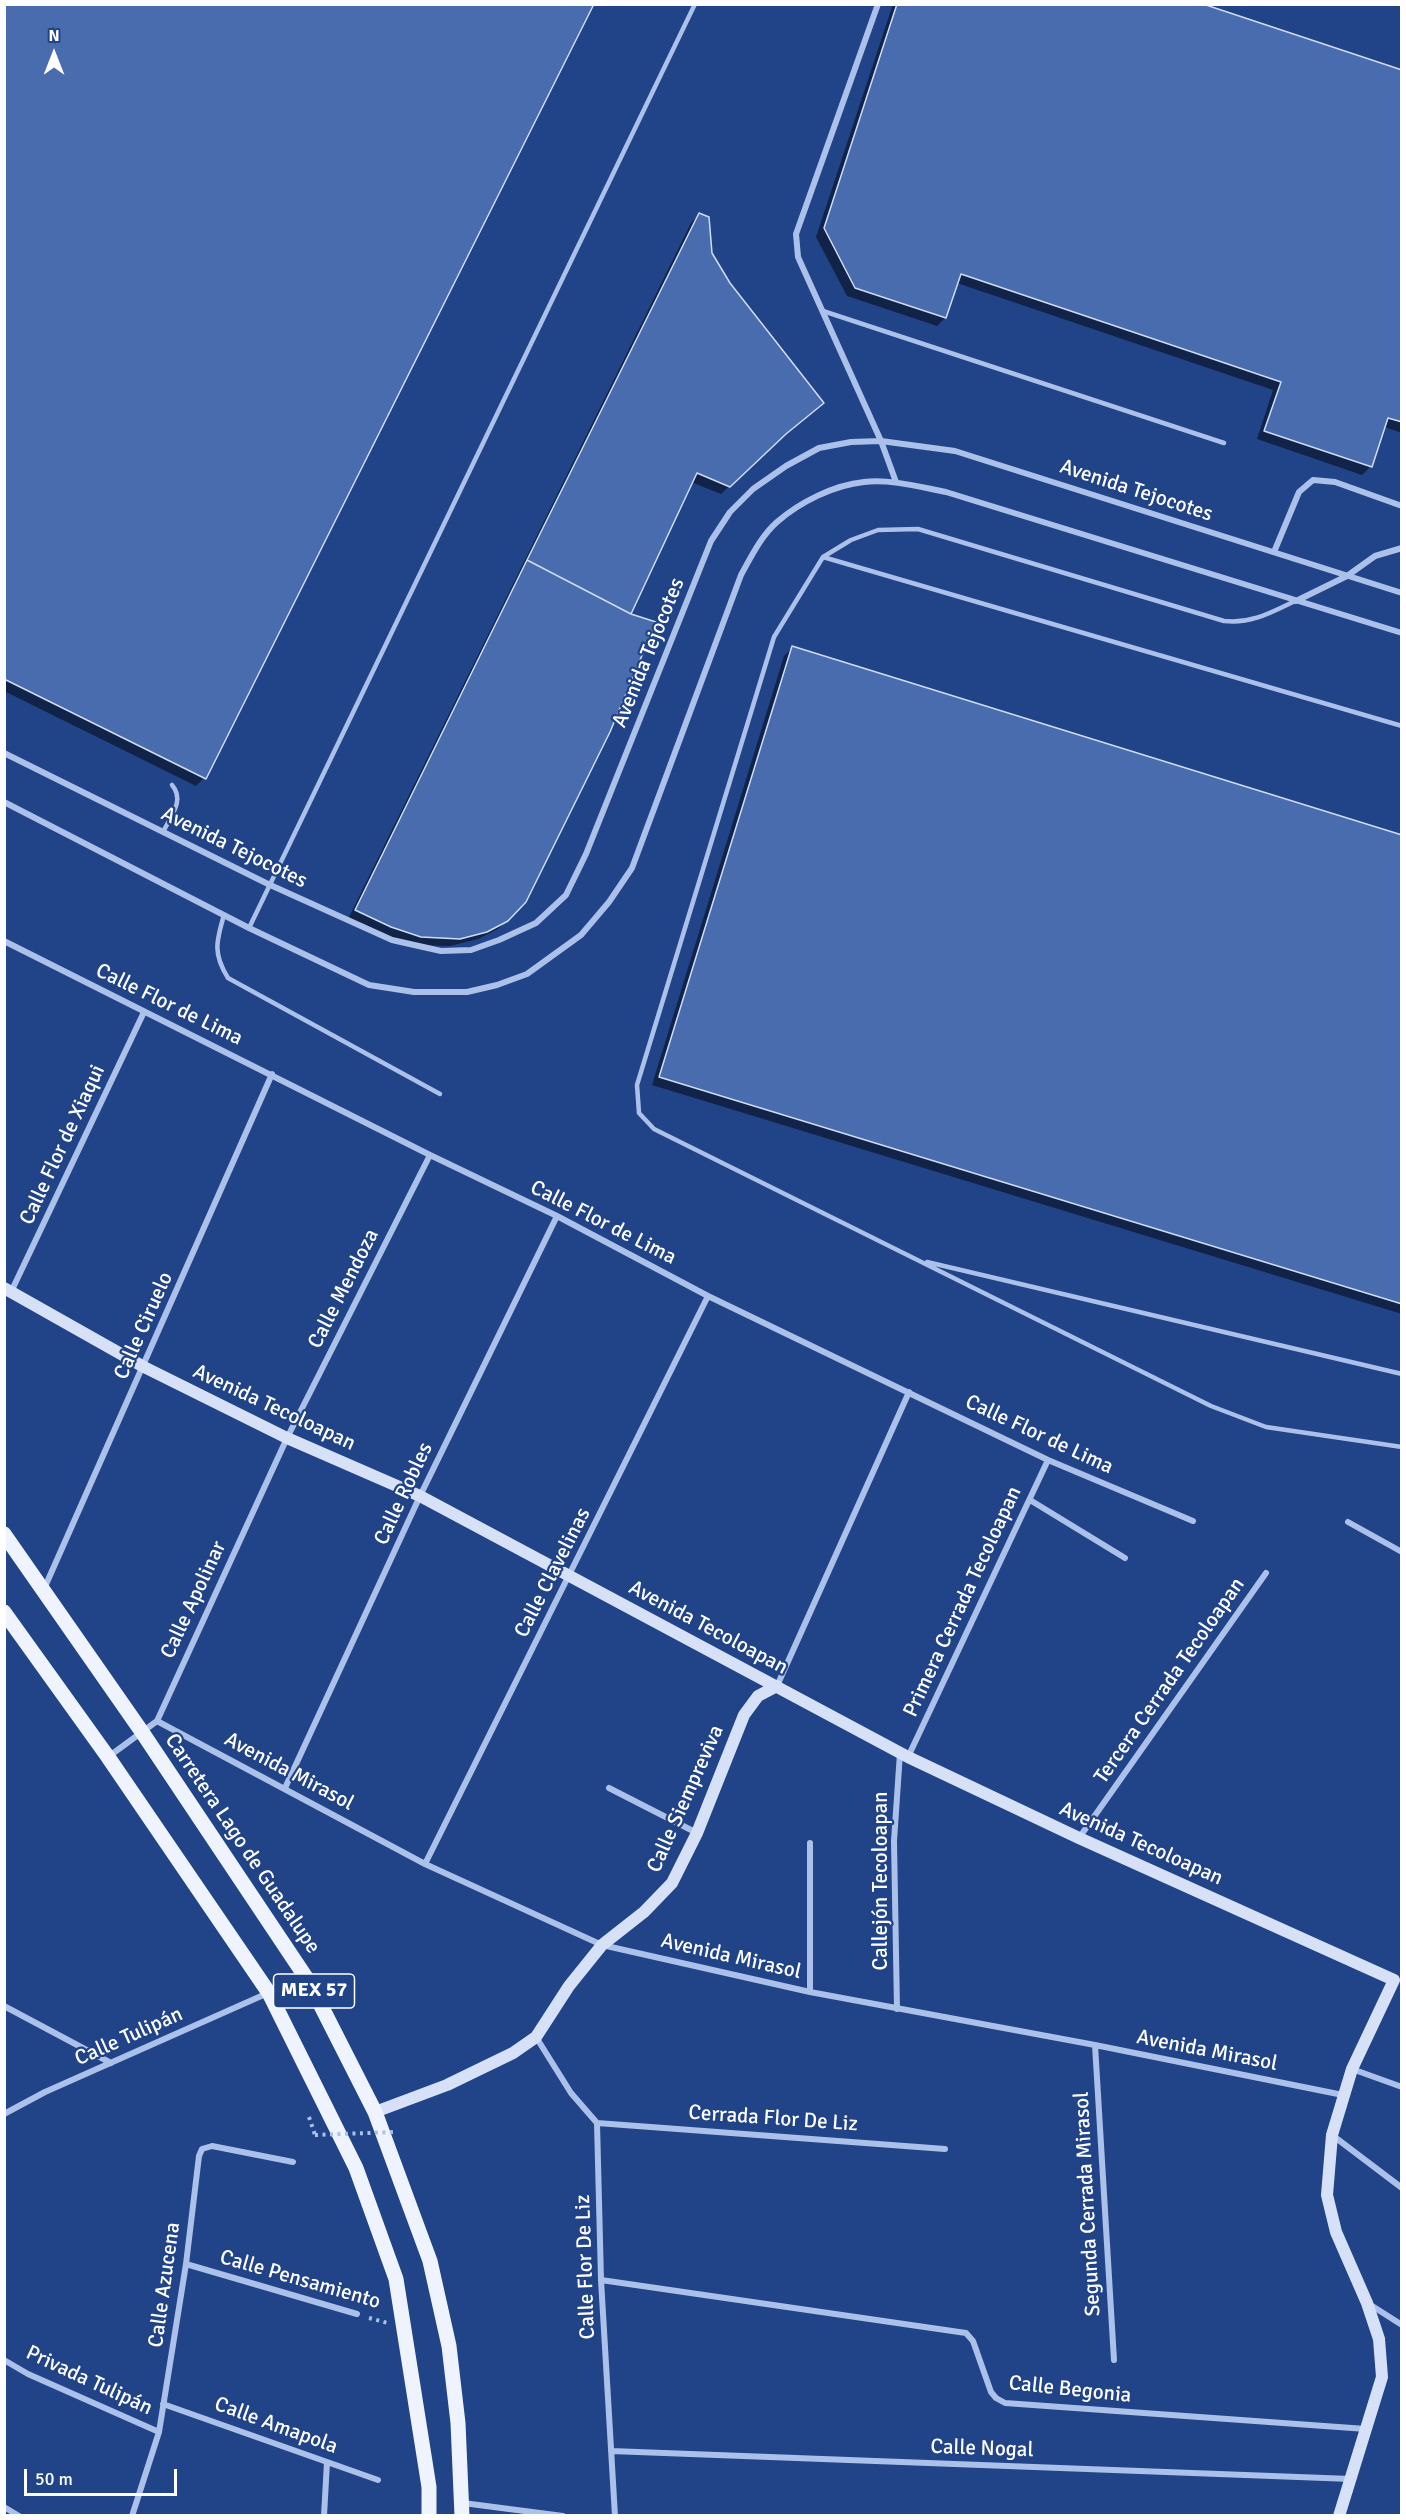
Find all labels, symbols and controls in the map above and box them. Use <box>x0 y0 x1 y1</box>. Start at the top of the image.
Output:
north arrow <box>24 24 84 84</box>
text: N <box>48 26 60 46</box>
street label: Avenida Tejocotes <box>1056 454 1216 528</box>
street label: Avenida Tejocotes <box>608 575 690 731</box>
street label: Avenida Tejocotes <box>157 802 311 894</box>
street label: Calle Flor de Lima <box>91 959 247 1051</box>
street label: Calle Flor de Xiaqui <box>15 1061 111 1229</box>
street label: Calle Flor de Lima <box>526 1175 680 1271</box>
street label: Calle Mendoza <box>303 1225 385 1353</box>
street label: Calle Ciruelo <box>109 1268 179 1384</box>
street label: Avenida Tecoloapan <box>189 1359 359 1457</box>
street label: Calle Flor de Lima <box>961 1390 1117 1480</box>
street label: Calle Robles <box>369 1439 439 1549</box>
street label: Primera Cerrada Tecoloapan <box>898 1483 1028 1721</box>
street label: Calle Clavelinas <box>509 1504 597 1642</box>
street label: Calle Apolinar <box>156 1537 232 1663</box>
street label: Tercera Cerrada Tecoloapan <box>1089 1573 1251 1789</box>
street label: Avenida Tecoloapan <box>624 1575 792 1681</box>
street label: Calle Siempreviva <box>642 1721 730 1877</box>
street label: Avenida Mirasol <box>220 1727 358 1817</box>
street label: Carretera Lago de Guadalupe <box>159 1729 325 1959</box>
street label: Callejón Tecoloapan <box>868 1792 894 1970</box>
street label: Avenida Tecoloapan <box>1055 1797 1227 1891</box>
street label: Avenida Mirasol <box>659 1929 803 1985</box>
road number: MEX 57 <box>274 1974 354 2008</box>
street label: Calle Tulipán <box>71 2002 187 2072</box>
street label: Avenida Mirasol <box>1134 2025 1280 2077</box>
street label: Segunda Cerrada Mirasol <box>1070 2091 1106 2317</box>
street label: Cerrada Flor De Liz <box>687 2101 859 2137</box>
street label: Calle Flor De Liz <box>571 2194 601 2340</box>
street label: Calle Azucena <box>144 2221 186 2349</box>
street label: Calle Pensamiento <box>217 2245 383 2315</box>
street label: Privada Tulipán <box>22 2341 156 2421</box>
street label: Calle Begonia <box>1007 2371 1133 2409</box>
street label: Calle Amapola <box>211 2392 341 2460</box>
street label: Calle Nogal <box>930 2435 1034 2463</box>
scale bar <box>27 2457 180 2495</box>
text: 50 m <box>35 2468 73 2490</box>

